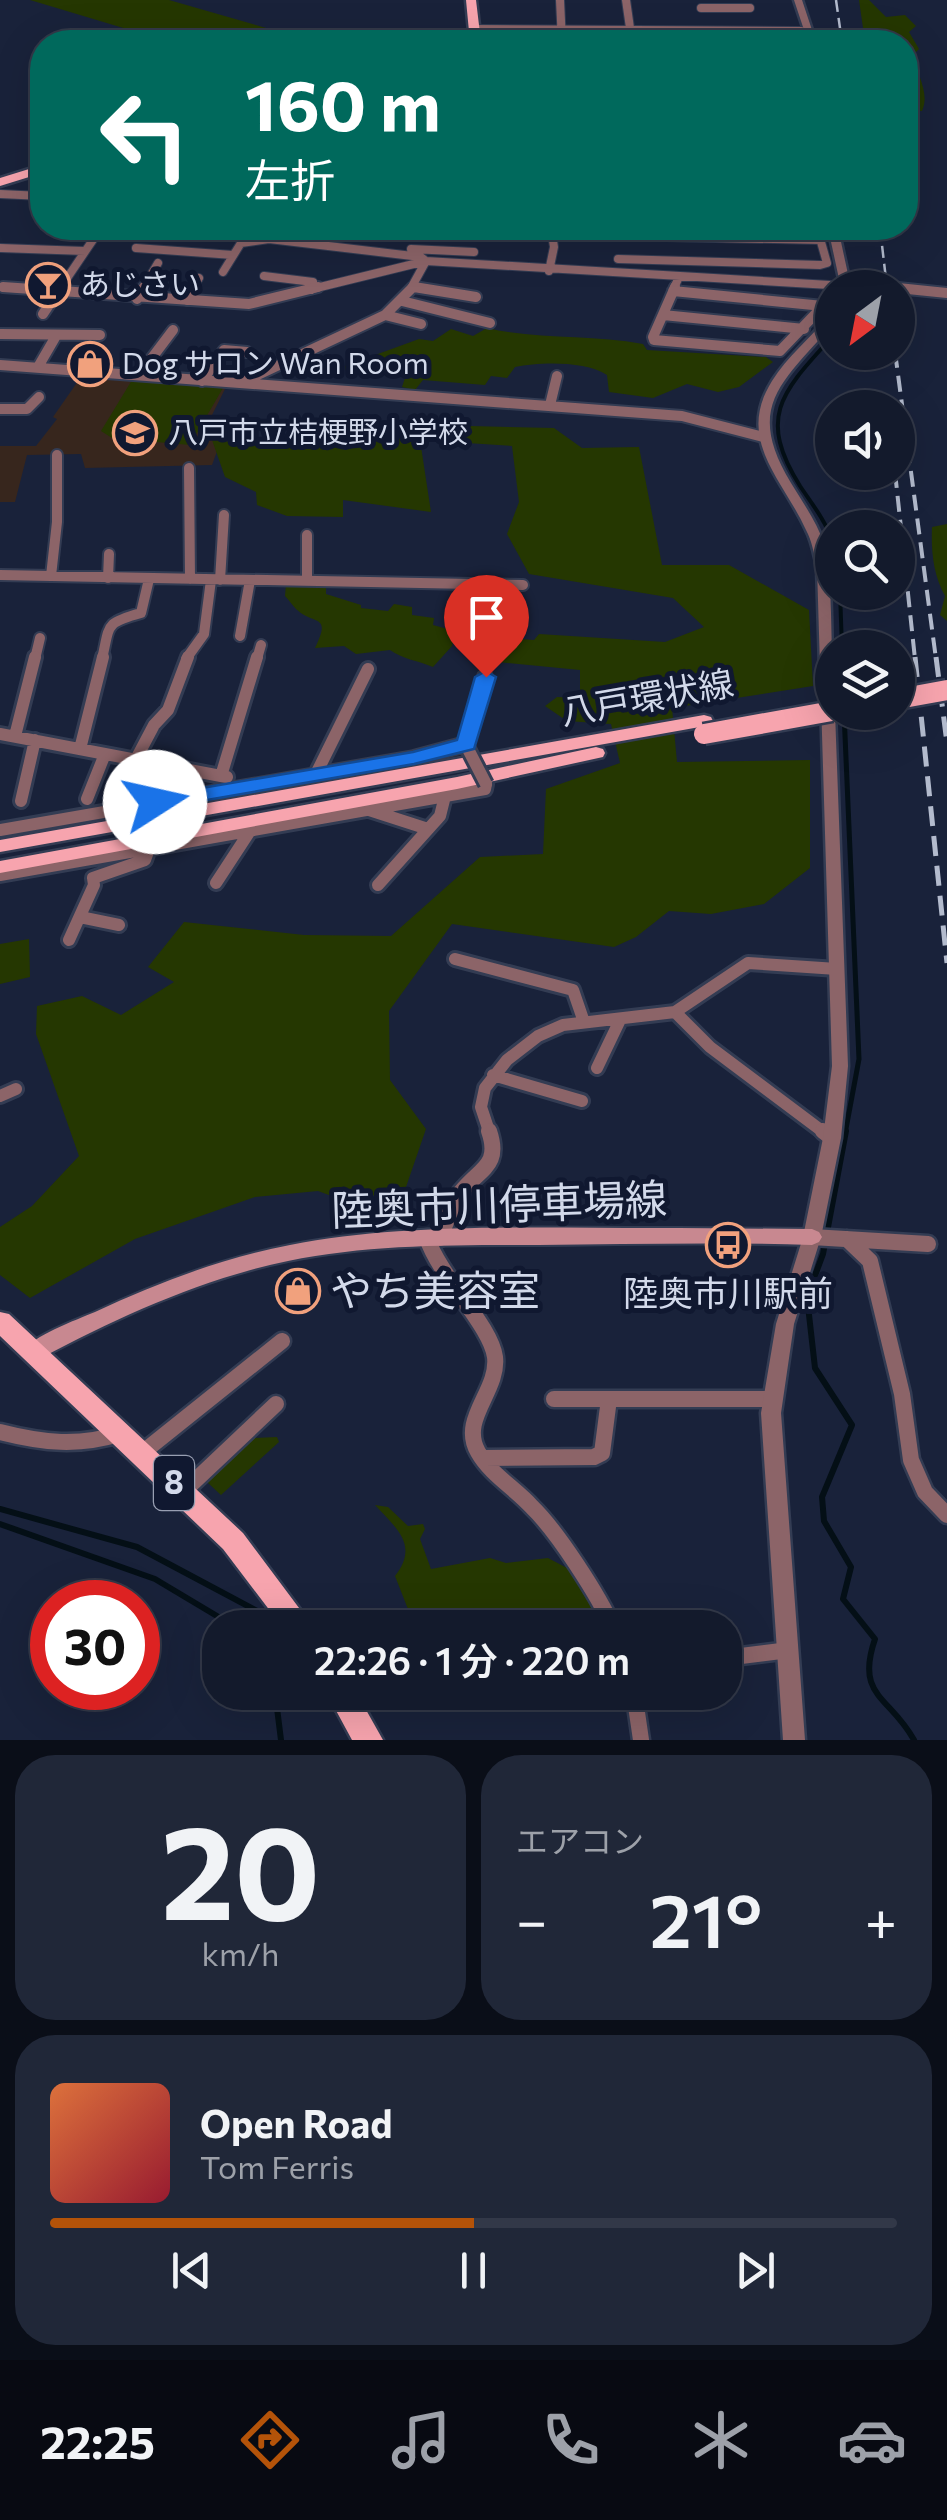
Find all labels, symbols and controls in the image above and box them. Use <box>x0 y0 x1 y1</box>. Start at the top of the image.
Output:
text: 160 m <box>245 60 441 145</box>
icon: left <box>80 70 210 200</box>
text: 左折 <box>245 151 335 206</box>
bar icon: あじさい <box>25 262 71 308</box>
place label: あじさい <box>80 264 200 301</box>
north arrow <box>815 270 915 370</box>
map controls <box>815 270 915 730</box>
shop icon: Dog サロン Wan Room <box>67 341 113 387</box>
place label: Dog サロン Wan Room <box>122 343 429 380</box>
button: sound <box>815 390 915 490</box>
school or university icon: 八戸市立桔梗野小学校 <box>112 410 158 456</box>
place label: 八戸市立桔梗野小学校 <box>168 412 468 449</box>
button: search <box>815 510 915 610</box>
pin <box>444 575 529 678</box>
icon: arrive <box>459 590 514 645</box>
button: layers <box>815 630 915 730</box>
street label: 八戸環状線 <box>557 659 736 732</box>
position arrow <box>103 750 207 854</box>
street label: 陸奥市川停車場線 <box>330 1171 668 1235</box>
bus stop icon: 陸奥市川駅前 <box>705 1222 751 1268</box>
place label: やち美容室 <box>330 1263 540 1315</box>
shop icon: やち美容室 <box>275 1268 321 1314</box>
place label: 陸奥市川駅前 <box>623 1270 833 1313</box>
road number: 8 <box>154 1456 194 1510</box>
speed limit sign: 30 <box>30 1580 160 1710</box>
text: 22:26 · 1 分 · 220 m <box>314 1636 630 1683</box>
text: 20 <box>161 1788 320 1947</box>
text: エアコン <box>516 1820 644 1860</box>
text: 21° <box>649 1872 762 1963</box>
text: − <box>516 1885 547 1952</box>
text: + <box>865 1885 897 1952</box>
text: km/h <box>202 1933 279 1973</box>
text: Open Road <box>200 2099 393 2146</box>
text: Tom Ferris <box>200 2146 354 2186</box>
icon: previous <box>164 2243 219 2298</box>
icon: pause <box>446 2243 501 2298</box>
icon: next <box>728 2243 783 2298</box>
icon: directions <box>235 2405 305 2475</box>
icon: music <box>386 2405 456 2475</box>
icon: phone <box>536 2405 606 2475</box>
icon: climate <box>686 2405 756 2475</box>
icon: car <box>837 2405 907 2475</box>
text: 22:25 <box>40 2413 155 2468</box>

